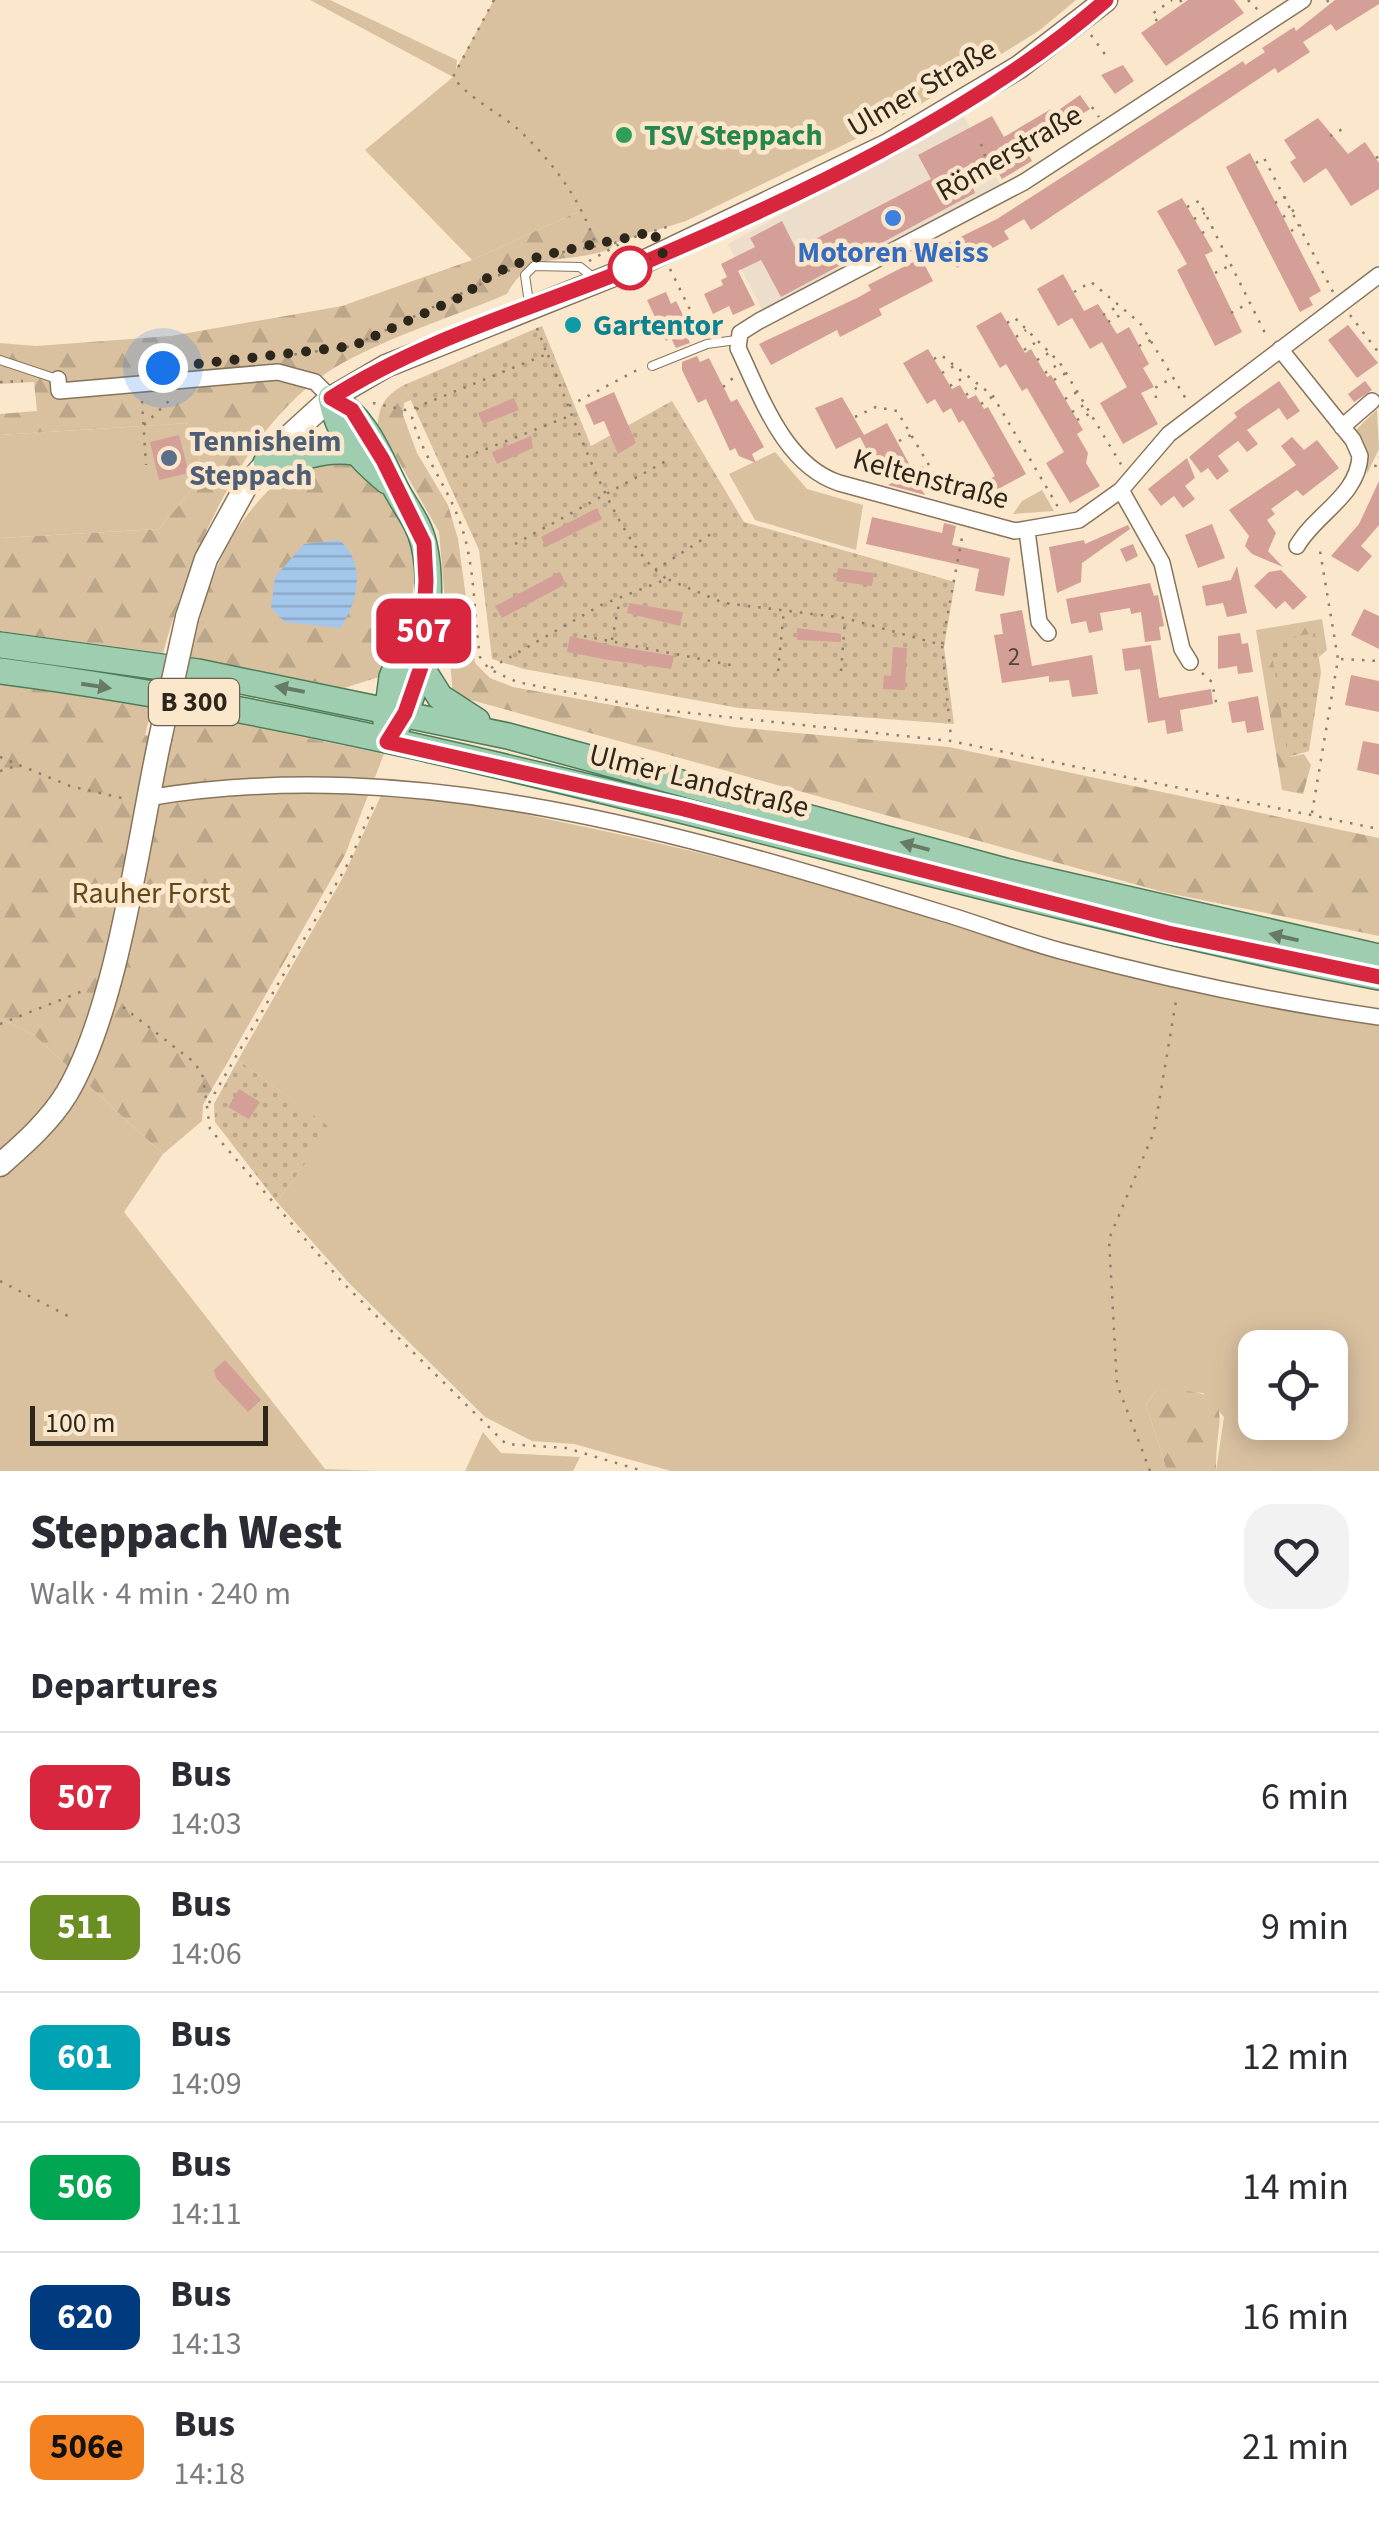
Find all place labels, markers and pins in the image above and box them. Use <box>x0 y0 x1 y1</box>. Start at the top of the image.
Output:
place label: TSV Steppach <box>644 114 823 157</box>
marker: TSV Steppach <box>613 124 635 146</box>
marker: Motoren Weiss <box>882 207 904 229</box>
place label: Motoren Weiss <box>797 231 989 274</box>
unlabelled marker <box>609 247 651 289</box>
place label: Gartentor <box>593 304 723 347</box>
marker: Gartentor <box>562 314 584 336</box>
place label: Tennisheim Steppach <box>189 420 342 497</box>
marker: Tennisheim Steppach <box>158 447 180 469</box>

